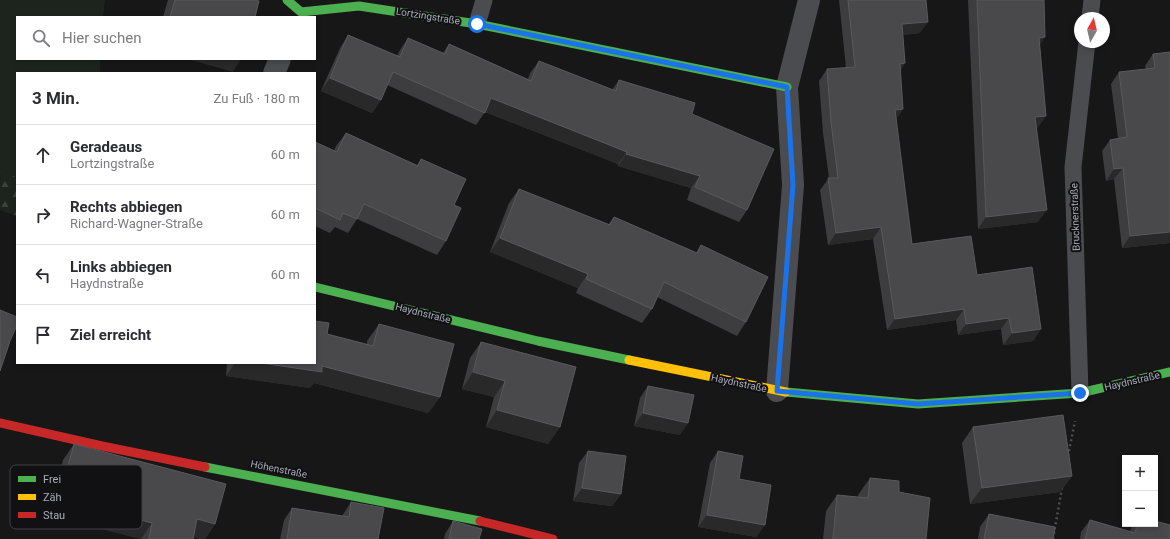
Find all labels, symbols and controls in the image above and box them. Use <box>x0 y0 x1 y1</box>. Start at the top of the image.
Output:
street label: Lortzingstraße <box>395 5 461 27</box>
north arrow <box>1074 12 1110 48</box>
route start <box>468 15 486 33</box>
search box <box>16 16 316 60</box>
icon: search <box>30 27 52 49</box>
text: Hier suchen <box>62 29 141 47</box>
text: 3 Min. <box>32 88 80 108</box>
text: Zu Fuß · 180 m <box>214 91 300 106</box>
text: Geradeaus <box>70 138 142 156</box>
icon: ahead <box>32 144 54 166</box>
text: 60 m <box>271 147 300 162</box>
text: Lortzingstraße <box>70 156 154 171</box>
street label: Brucknerstraße <box>1068 183 1082 251</box>
text: Rechts abbiegen <box>70 198 183 216</box>
icon: right <box>32 204 54 226</box>
text: 60 m <box>271 207 300 222</box>
text: Richard-Wagner-Straße <box>70 216 203 231</box>
text: Links abbiegen <box>70 258 172 276</box>
icon: left <box>32 264 54 286</box>
text: 60 m <box>271 267 300 282</box>
text: Haydnstraße <box>70 276 144 291</box>
street label: Haydnstraße <box>394 301 452 325</box>
icon: arrive <box>32 324 54 346</box>
text: Ziel erreicht <box>70 326 151 344</box>
street label: Haydnstraße <box>1103 369 1161 393</box>
street label: Haydnstraße <box>710 372 768 394</box>
route end <box>1071 384 1089 402</box>
map controls <box>1122 455 1158 527</box>
button: + <box>1122 455 1158 491</box>
street label: Höhenstraße <box>250 458 308 480</box>
legend <box>10 465 142 529</box>
text: Frei <box>43 473 61 486</box>
text: Zäh <box>43 491 62 504</box>
button: − <box>1122 491 1158 527</box>
text: Stau <box>43 509 65 522</box>

